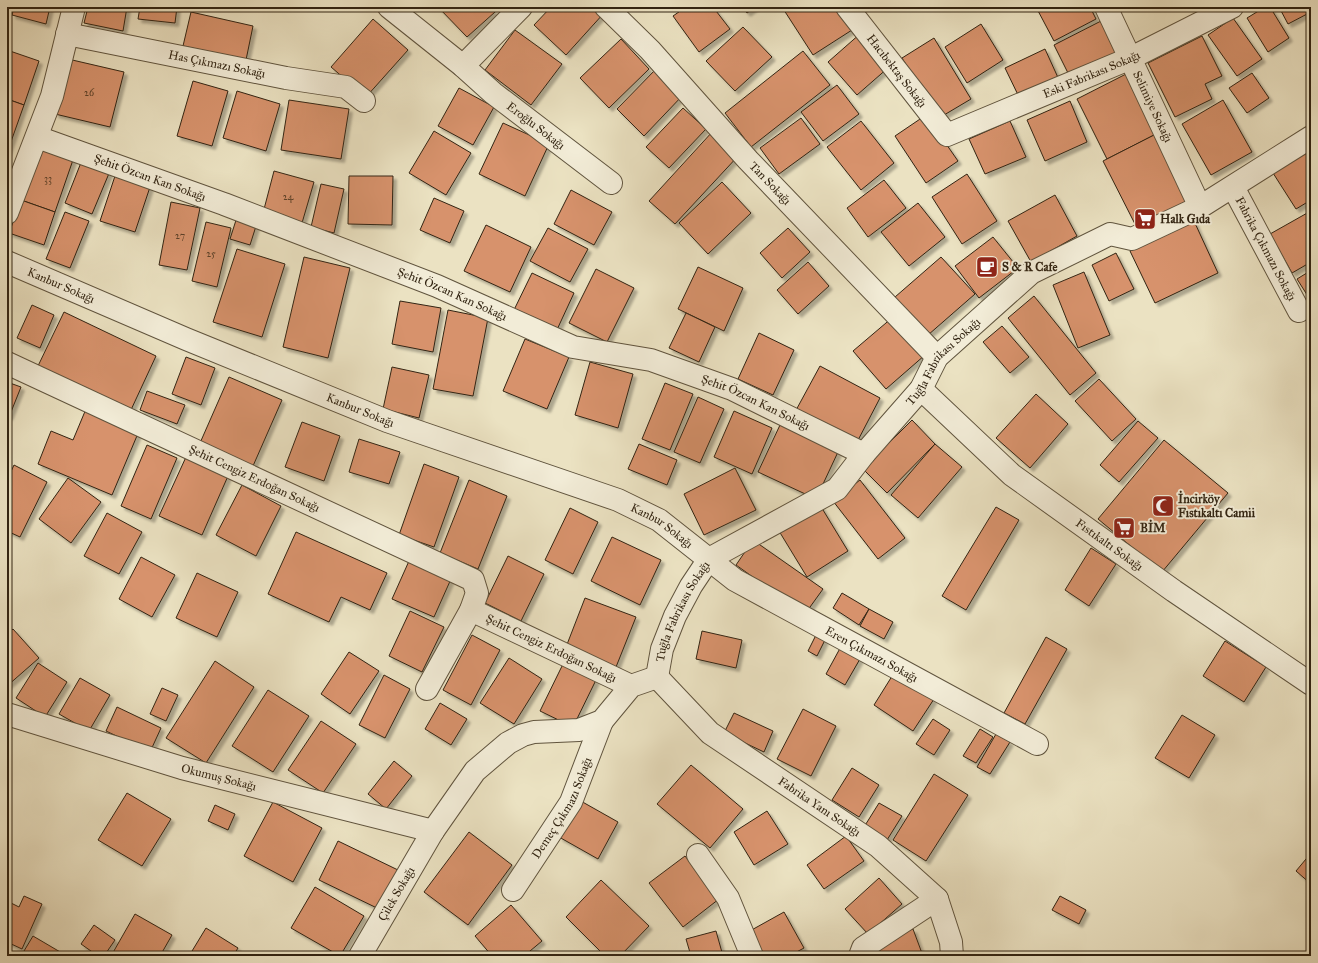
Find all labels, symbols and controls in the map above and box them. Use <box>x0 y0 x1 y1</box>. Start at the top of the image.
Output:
street label: Hacıbektaş Sokağı <box>864 31 930 111</box>
street label: Eski Fabrikası Sokağı <box>1041 47 1143 101</box>
street label: Has Çıkmazı Sokağı <box>167 48 267 81</box>
street label: Selimiye Sokağı <box>1130 69 1176 145</box>
house number: 26 <box>84 87 95 99</box>
street label: Eroğlu Sokağı <box>504 99 568 153</box>
street label: Şehit Özcan Kan Sokağı <box>92 151 208 204</box>
street label: Tan Sokağı <box>746 159 795 208</box>
house number: 33 <box>44 173 52 185</box>
house number: 24 <box>283 191 294 203</box>
street label: Fabrika Çıkmazı Sokağı <box>1233 194 1300 304</box>
supermarket icon: Halk Gıda <box>1132 206 1158 232</box>
place label: Halk Gıda <box>1160 212 1211 226</box>
house number: 27 <box>175 230 185 242</box>
house number: 25 <box>206 248 216 260</box>
cafe icon: S & R Cafe <box>974 254 1000 280</box>
place label: S & R Cafe <box>1002 260 1057 274</box>
street label: Şehit Özcan Kan Sokağı <box>395 264 510 324</box>
street label: Kanbur Sokağı <box>25 265 98 306</box>
street label: Tuğla Fabrikası Sokağı <box>903 314 984 408</box>
street label: Şehit Özcan Kan Sokağı <box>700 372 813 434</box>
street label: Kanbur Sokağı <box>324 390 397 430</box>
street label: Şehit Cengiz Erdoğan Sokağı <box>187 442 323 515</box>
place label: İncirköy Fıstıkaltı Camii <box>1178 490 1256 520</box>
mosque icon: İncirköy Fıstıkaltı Camii <box>1150 493 1176 519</box>
street label: Kanbur Sokağı <box>628 500 696 551</box>
supermarket icon: BİM <box>1111 515 1137 541</box>
street label: Fıstıkaltı Sokağı <box>1073 516 1146 574</box>
place label: BİM <box>1140 519 1166 535</box>
street label: Tuğla Fabrikası Sokağı <box>653 558 713 663</box>
street label: Şehit Cengiz Erdoğan Sokağı <box>484 611 620 685</box>
street label: Eren Çıkmazı Sokağı <box>823 623 921 685</box>
street label: Demeç Çıkmazı Sokağı <box>529 755 595 861</box>
street label: Okumuş Sokağı <box>180 761 258 794</box>
street label: Fabrika Yanı Sokağı <box>776 774 864 840</box>
street label: Çilek Sokağı <box>375 864 418 923</box>

